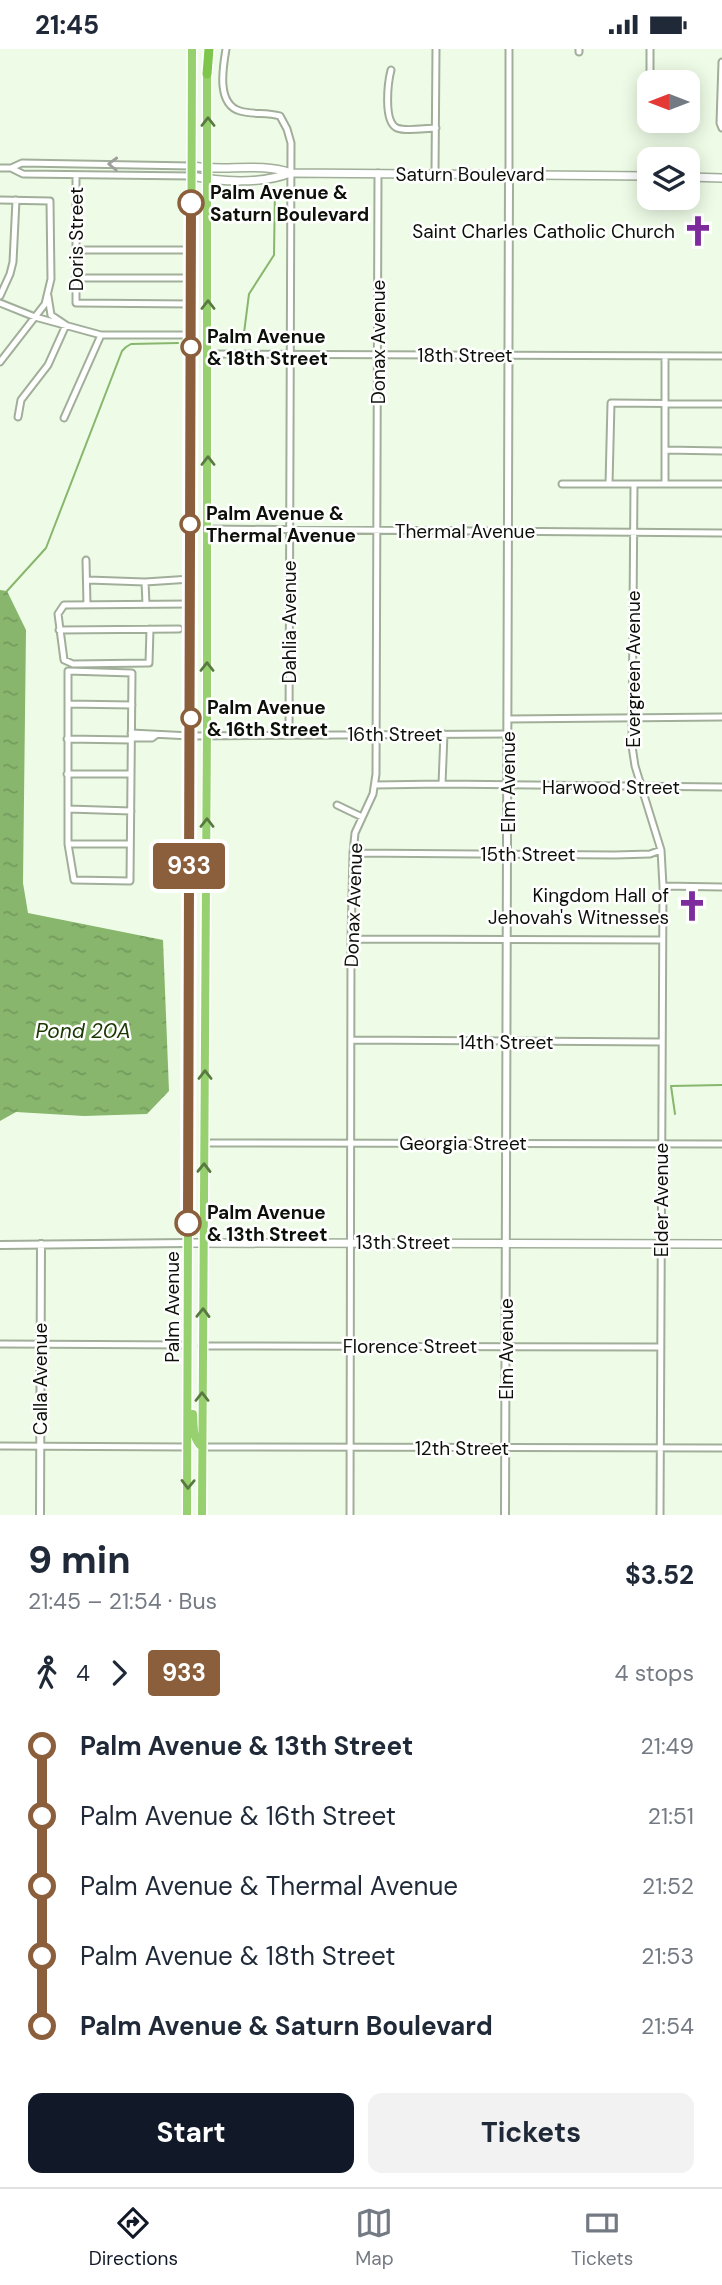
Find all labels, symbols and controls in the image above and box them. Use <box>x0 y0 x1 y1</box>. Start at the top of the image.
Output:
text: 21:45 <box>35 8 99 42</box>
north arrow <box>637 70 700 133</box>
map controls <box>637 70 700 210</box>
one-way arrow <box>200 116 216 126</box>
button: layers <box>637 147 700 210</box>
one-way arrow <box>107 156 118 171</box>
street label: Saturn Boulevard <box>395 162 545 187</box>
place label: Palm Avenue & Saturn Boulevard <box>210 180 369 227</box>
street label: Doris Street <box>64 187 89 291</box>
marker: Palm Avenue & Saturn Boulevard <box>178 190 204 216</box>
church icon: Saint Charles Catholic Church <box>681 214 715 248</box>
place label: Saint Charles Catholic Church <box>412 219 675 244</box>
street label: Donax Avenue <box>366 280 391 404</box>
one-way arrow <box>200 299 216 310</box>
place label: Palm Avenue & 18th Street <box>207 324 328 371</box>
marker: Palm Avenue & 18th Street <box>181 337 201 357</box>
street label: 18th Street <box>418 343 512 368</box>
one-way arrow <box>200 455 216 465</box>
place label: Palm Avenue & Thermal Avenue <box>206 501 356 548</box>
marker: Palm Avenue & Thermal Avenue <box>180 514 200 534</box>
street label: Thermal Avenue <box>395 519 535 544</box>
street label: Dahlia Avenue <box>277 560 302 684</box>
street label: Evergreen Avenue <box>621 590 646 748</box>
one-way arrow <box>199 661 215 672</box>
place label: Palm Avenue & 16th Street <box>207 695 328 742</box>
marker: Palm Avenue & 16th Street <box>181 708 201 728</box>
street label: 16th Street <box>347 722 443 747</box>
street label: Elm Avenue <box>496 731 521 833</box>
street label: Harwood Street <box>542 775 680 800</box>
one-way arrow <box>199 817 215 827</box>
street label: Donax Avenue <box>339 842 368 968</box>
street label: 15th Street <box>481 842 575 867</box>
line badge: 933 <box>149 843 229 889</box>
text: 933 <box>167 850 211 881</box>
place label: Kingdom Hall of Jehovah's Witnesses <box>488 883 669 930</box>
church icon: Kingdom Hall of Jehovah's Witnesses <box>675 889 709 923</box>
water label: Pond 20A <box>35 1017 131 1045</box>
street label: 14th Street <box>459 1030 553 1055</box>
one-way arrow <box>197 1069 213 1079</box>
street label: Georgia Street <box>399 1131 527 1156</box>
street label: Elder Avenue <box>649 1143 674 1257</box>
one-way arrow <box>196 1162 212 1173</box>
place label: Palm Avenue & 13th Street <box>207 1200 327 1247</box>
marker: Palm Avenue & 13th Street <box>175 1210 201 1236</box>
street label: 13th Street <box>356 1230 450 1255</box>
street label: Palm Avenue <box>160 1251 185 1363</box>
street label: Elm Avenue <box>494 1298 519 1400</box>
one-way arrow <box>195 1307 210 1318</box>
street label: Calla Avenue <box>28 1323 53 1435</box>
street label: Florence Street <box>343 1334 477 1359</box>
one-way arrow <box>194 1391 210 1401</box>
street label: 12th Street <box>415 1436 509 1461</box>
one-way arrow <box>180 1479 196 1490</box>
text: 9 min <box>28 1535 131 1585</box>
text: $3.52 <box>625 1558 694 1592</box>
text: 21:45 – 21:54 · Bus <box>28 1586 217 1616</box>
icon: walk <box>28 1654 66 1692</box>
icon: forward <box>100 1654 138 1692</box>
text: 933 <box>162 1657 206 1688</box>
text: 4 <box>76 1658 90 1688</box>
text: 4 stops <box>615 1658 694 1688</box>
text: Palm Avenue & 13th Street <box>80 1729 413 1763</box>
text: 21:49 <box>641 1731 694 1761</box>
text: Palm Avenue & 16th Street <box>80 1799 396 1833</box>
text: 21:51 <box>648 1801 694 1831</box>
text: Palm Avenue & Thermal Avenue <box>80 1869 458 1903</box>
text: 21:52 <box>642 1871 694 1901</box>
text: Palm Avenue & 18th Street <box>80 1939 395 1973</box>
text: 21:53 <box>641 1941 694 1971</box>
text: Palm Avenue & Saturn Boulevard <box>80 2009 493 2043</box>
text: 21:54 <box>641 2011 694 2041</box>
button: Start <box>28 2093 354 2173</box>
button: Tickets <box>368 2093 694 2173</box>
tab: Directions <box>89 2204 178 2271</box>
tab: Map <box>355 2204 394 2271</box>
tab: Tickets <box>571 2204 633 2271</box>

